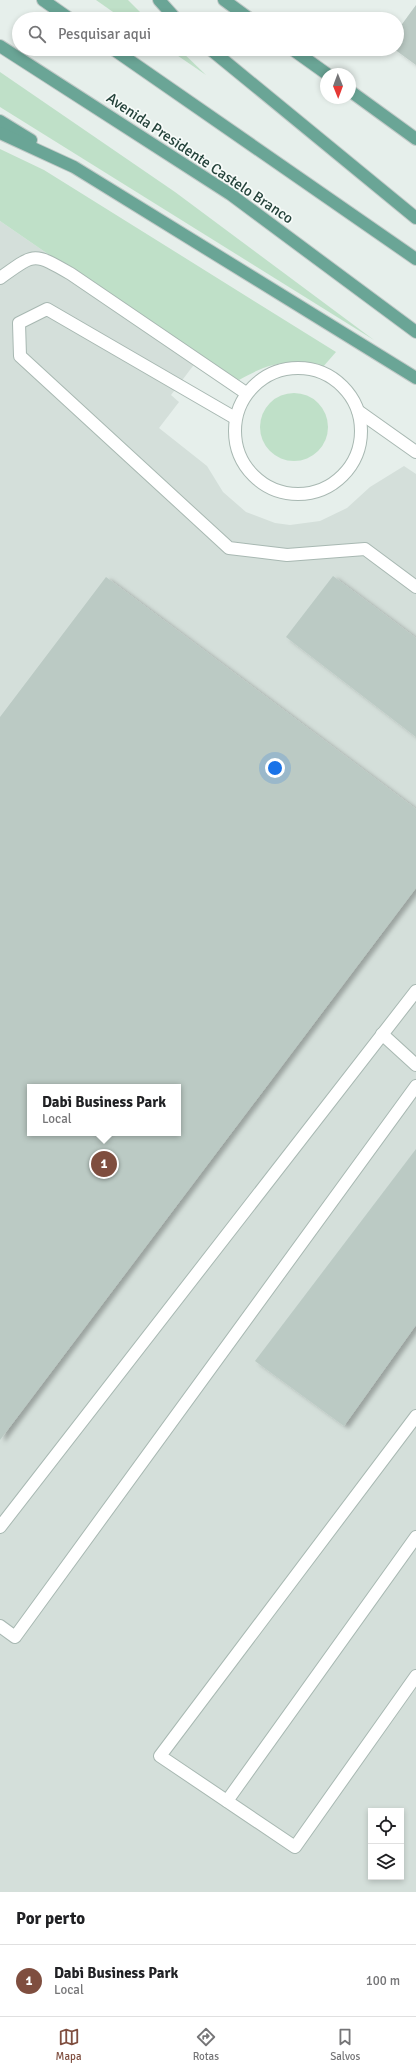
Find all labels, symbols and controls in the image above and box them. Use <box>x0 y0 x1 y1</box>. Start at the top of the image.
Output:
search box <box>12 12 404 56</box>
icon: search <box>26 23 48 45</box>
text: Pesquisar aqui <box>58 25 151 43</box>
north arrow <box>320 68 356 104</box>
street label: Avenida Presidente Castelo Branco <box>103 89 297 227</box>
your location <box>265 758 285 778</box>
popup <box>27 1084 181 1136</box>
text: Dabi Business Park <box>42 1093 166 1111</box>
text: Local <box>42 1111 72 1127</box>
pin: 1 <box>91 1149 117 1179</box>
map controls <box>368 1808 404 1880</box>
button: locate <box>368 1808 404 1844</box>
button: layers <box>368 1844 404 1880</box>
text: Por perto <box>16 1908 85 1929</box>
text: Dabi Business Park <box>54 1964 178 1982</box>
text: 1 <box>25 1973 33 1989</box>
text: 100 m <box>366 1973 400 1989</box>
text: Local <box>54 1982 84 1998</box>
tab: Mapa <box>56 2026 81 2063</box>
tab: Rotas <box>193 2026 219 2063</box>
tab: Salvos <box>330 2026 360 2063</box>

